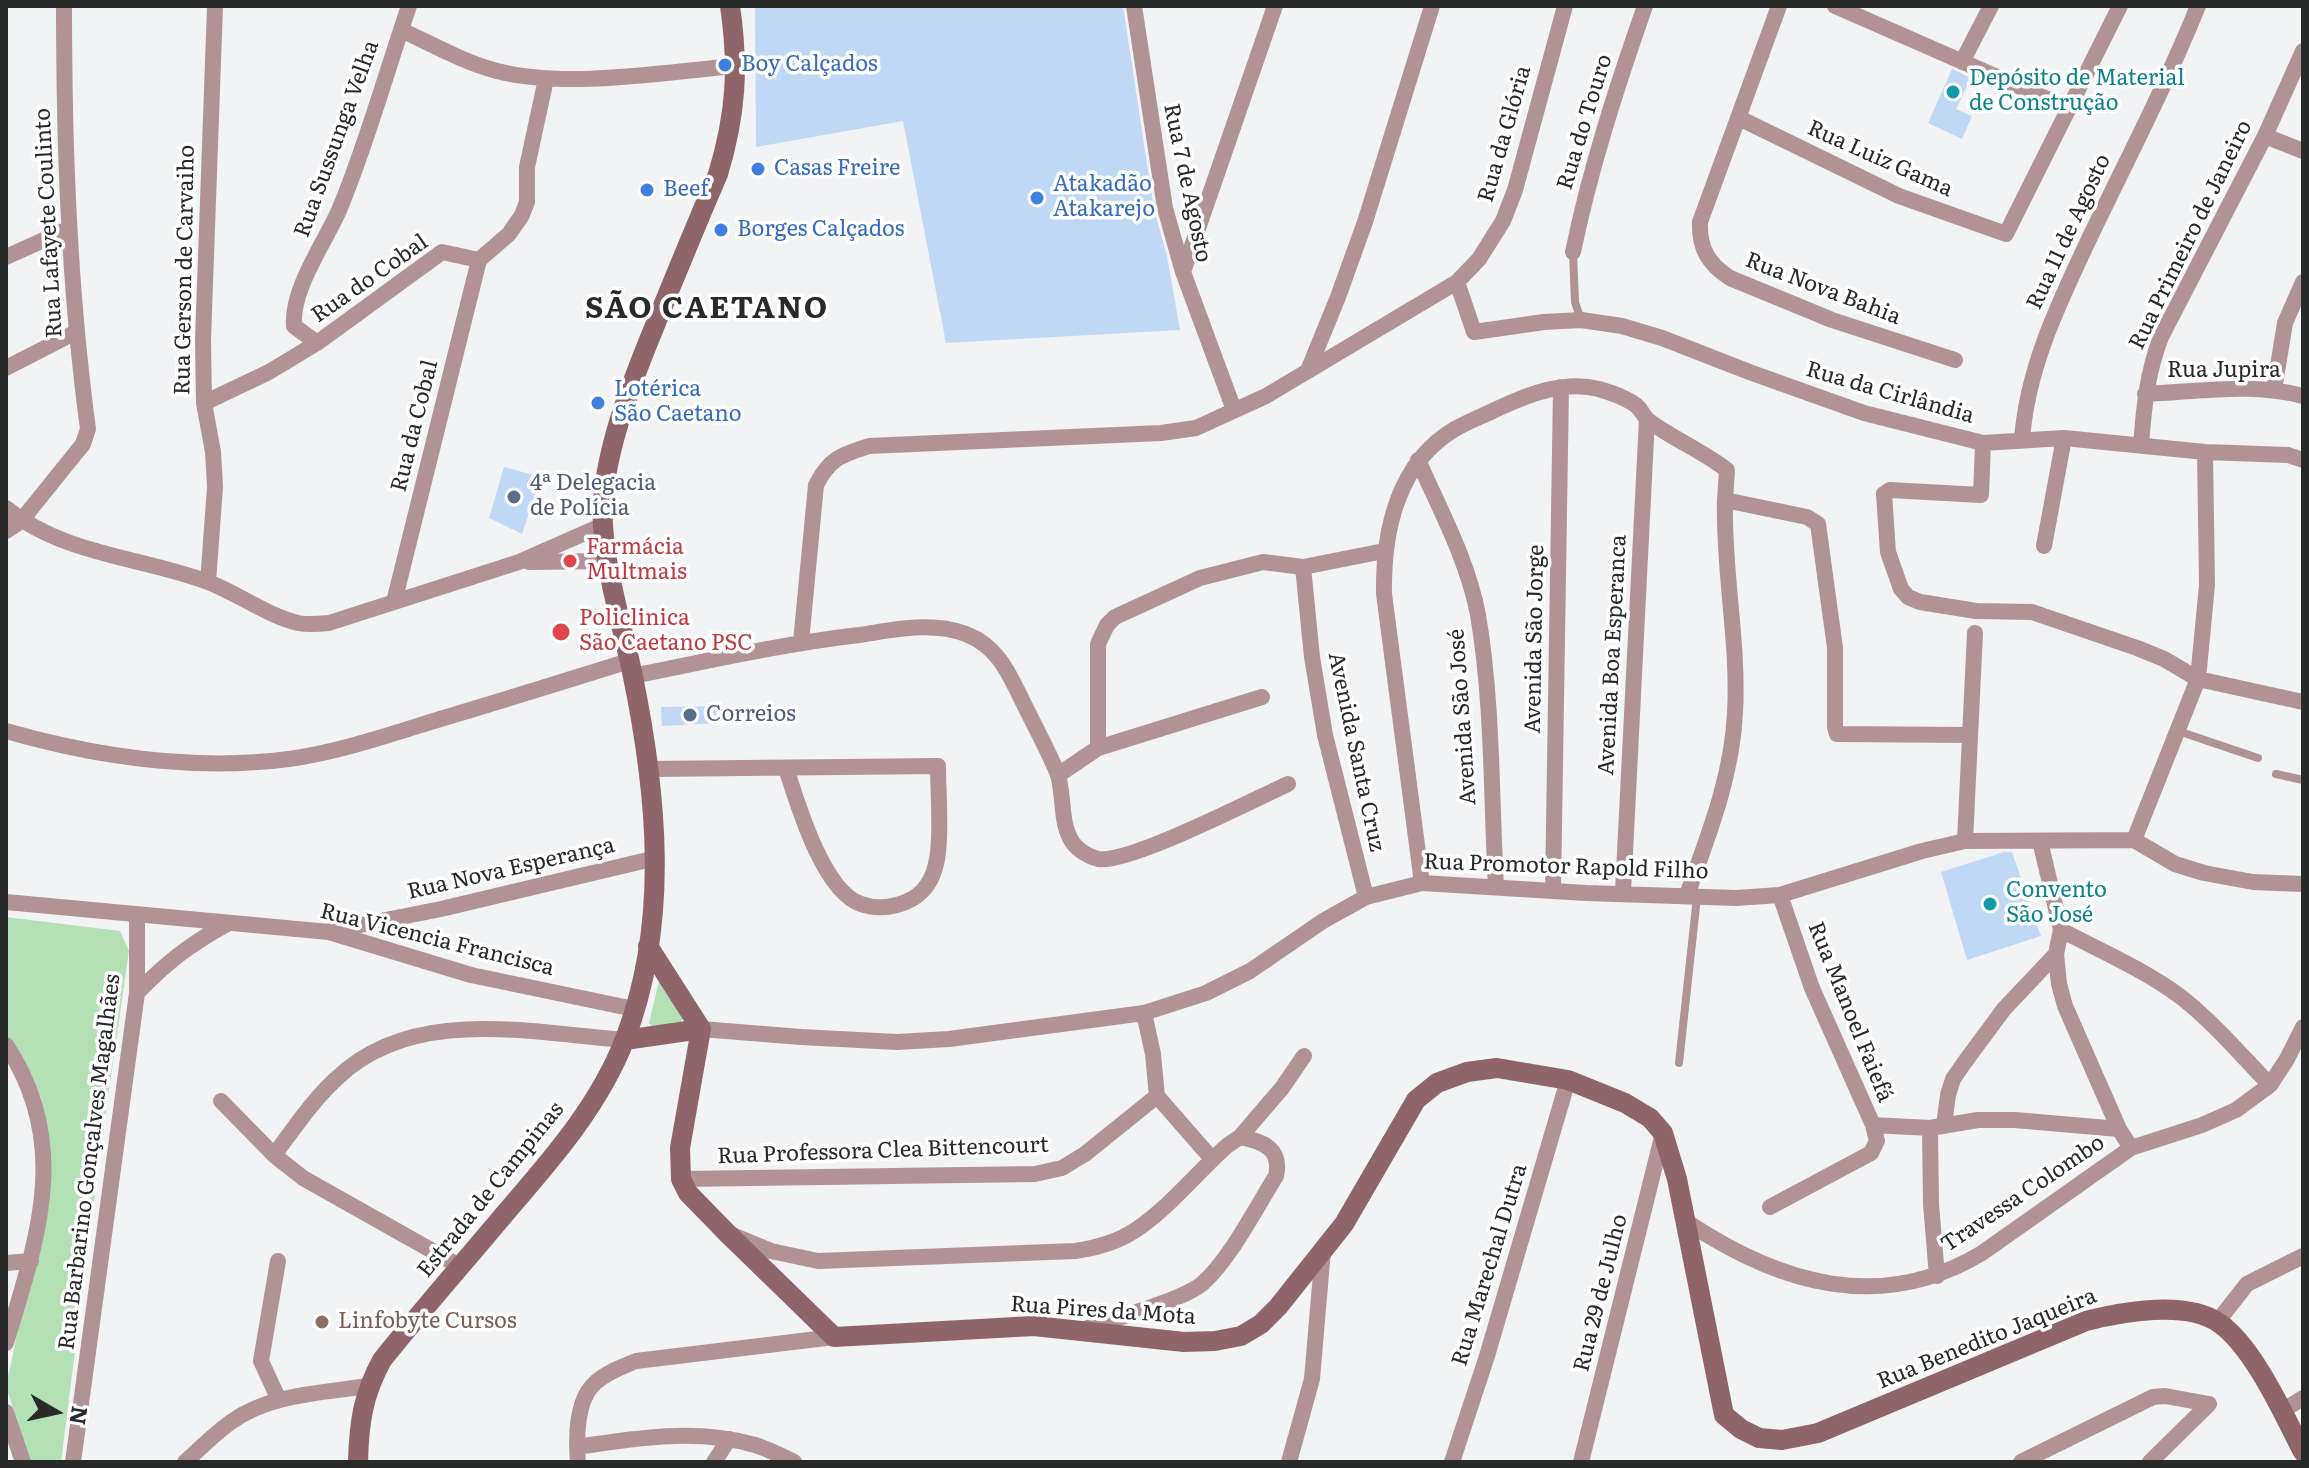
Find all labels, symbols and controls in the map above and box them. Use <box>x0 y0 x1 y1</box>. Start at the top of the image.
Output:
street label: Rua Sussunga Velha <box>289 37 385 241</box>
street label: Rua do Touro <box>1552 51 1618 193</box>
place label: Boy Calçados <box>741 52 878 78</box>
marker: Boy Calçados <box>716 56 734 74</box>
street label: Rua da Glória <box>1473 63 1537 205</box>
place label: Depósito de Material de Construção <box>1969 66 2185 118</box>
marker: Depósito de Material de Construção <box>1944 83 1962 101</box>
street label: Rua 7 de Agosto <box>1157 101 1217 265</box>
street label: Rua Lafayete Coulinto <box>30 107 68 339</box>
street label: Rua Luiz Gama <box>1803 115 1957 203</box>
street label: Rua Primeiro de Janeiro <box>2124 116 2258 354</box>
street label: Rua Gerson de Carvaiho <box>170 145 200 395</box>
street label: Rua 11 de Agosto <box>2021 150 2117 314</box>
place label: Casas Freire <box>774 156 900 182</box>
marker: Casas Freire <box>749 160 767 178</box>
place label: Atakadão Atakarejo <box>1053 172 1155 224</box>
place label: Beef <box>663 177 709 203</box>
marker: Beef <box>638 181 656 199</box>
marker: Atakadão Atakarejo <box>1028 189 1046 207</box>
place label: Borges Calçados <box>737 217 904 243</box>
marker: Borges Calçados <box>712 221 730 239</box>
street label: Rua do Cobal <box>307 229 433 329</box>
street label: Rua Nova Bahia <box>1742 247 1904 331</box>
district label: SÃO CAETANO <box>585 291 829 327</box>
street label: Rua da Cirlândia <box>1803 356 1977 430</box>
street label: Rua da Cobal <box>386 357 444 495</box>
street label: Rua Jupira <box>2167 358 2281 384</box>
place label: Lotérica São Caetano <box>614 377 742 428</box>
marker: Lotérica São Caetano <box>589 394 607 412</box>
place label: 4ª Delegacia de Polícia <box>530 471 656 522</box>
marker: 4ª Delegacia de Polícia <box>505 488 523 506</box>
street label: Avenida Boa Esperanca <box>1594 534 1632 776</box>
place label: Farmácia Multmais <box>586 535 687 586</box>
street label: Avenida São Jorge <box>1520 544 1550 734</box>
marker: Farmácia Multmais <box>561 552 579 570</box>
place label: Policlinica São Caetano PSC <box>579 606 753 658</box>
marker: Policlinica São Caetano PSC <box>550 621 572 643</box>
street label: Avenida São José <box>1444 628 1482 806</box>
street label: Avenida Santa Cruz <box>1322 650 1390 854</box>
place label: Correios <box>706 702 796 728</box>
marker: Correios <box>681 706 699 724</box>
street label: Rua Nova Esperança <box>405 832 617 906</box>
street label: Rua Promotor Rapold Filho <box>1423 849 1709 885</box>
place label: Convento São José <box>2006 878 2107 930</box>
marker: Convento São José <box>1981 895 1999 913</box>
street label: Rua Vicencia Francisca <box>317 898 557 982</box>
street label: Rua Manoel Faiefá <box>1802 918 1898 1106</box>
street label: Rua Barbarino Gonçalves Magalhães <box>54 972 126 1352</box>
street label: Estrada de Campinas <box>412 1097 570 1283</box>
street label: Travessa Colombo <box>1936 1130 2110 1258</box>
street label: Rua Professora Clea Bittencourt <box>717 1132 1049 1170</box>
street label: Rua Marechal Dutra <box>1447 1161 1533 1369</box>
street label: Rua 29 de Julho <box>1569 1211 1633 1375</box>
street label: Rua Benedito Jaqueira <box>1874 1283 2100 1395</box>
street label: Rua Pires da Mota <box>1009 1291 1197 1331</box>
place label: Linfobyte Cursos <box>338 1309 517 1335</box>
marker: Linfobyte Cursos <box>313 1313 331 1331</box>
north arrow <box>16 1372 96 1452</box>
text: N <box>62 1404 98 1428</box>

